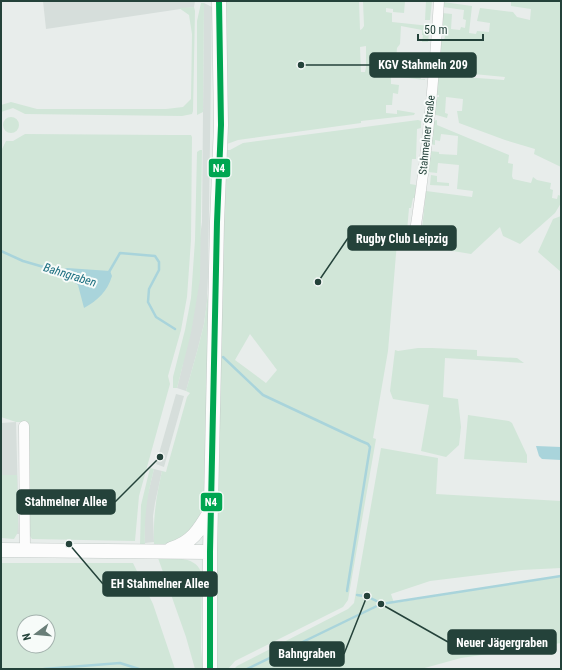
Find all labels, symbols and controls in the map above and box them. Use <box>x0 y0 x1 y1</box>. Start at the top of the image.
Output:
scale bar <box>418 16 483 42</box>
text: 50 m <box>424 23 448 37</box>
callout: KGV Stahmeln 209 <box>370 53 476 77</box>
text: KGV Stahmeln 209 <box>378 58 468 72</box>
street label: Stahmelner Straße <box>416 94 438 176</box>
line badge: N4 <box>208 158 231 178</box>
text: N4 <box>213 162 226 175</box>
callout: Rugby Club Leipzig <box>348 226 456 250</box>
text: Rugby Club Leipzig <box>356 232 448 246</box>
water label: Bahngraben <box>42 260 99 290</box>
callout: Stahmelner Allee <box>17 490 115 514</box>
line badge: N4 <box>200 492 223 512</box>
text: Stahmelner Allee <box>25 495 107 509</box>
text: N4 <box>205 496 218 509</box>
callout: EH Stahmelner Allee <box>103 572 217 596</box>
text: EH Stahmelner Allee <box>111 577 210 591</box>
north arrow <box>16 614 56 654</box>
callout: Neuer Jägergraben <box>448 630 556 654</box>
text: N <box>20 631 34 642</box>
text: Neuer Jägergraben <box>456 636 548 650</box>
callout: Bahngraben <box>270 642 344 666</box>
text: Bahngraben <box>278 647 336 661</box>

